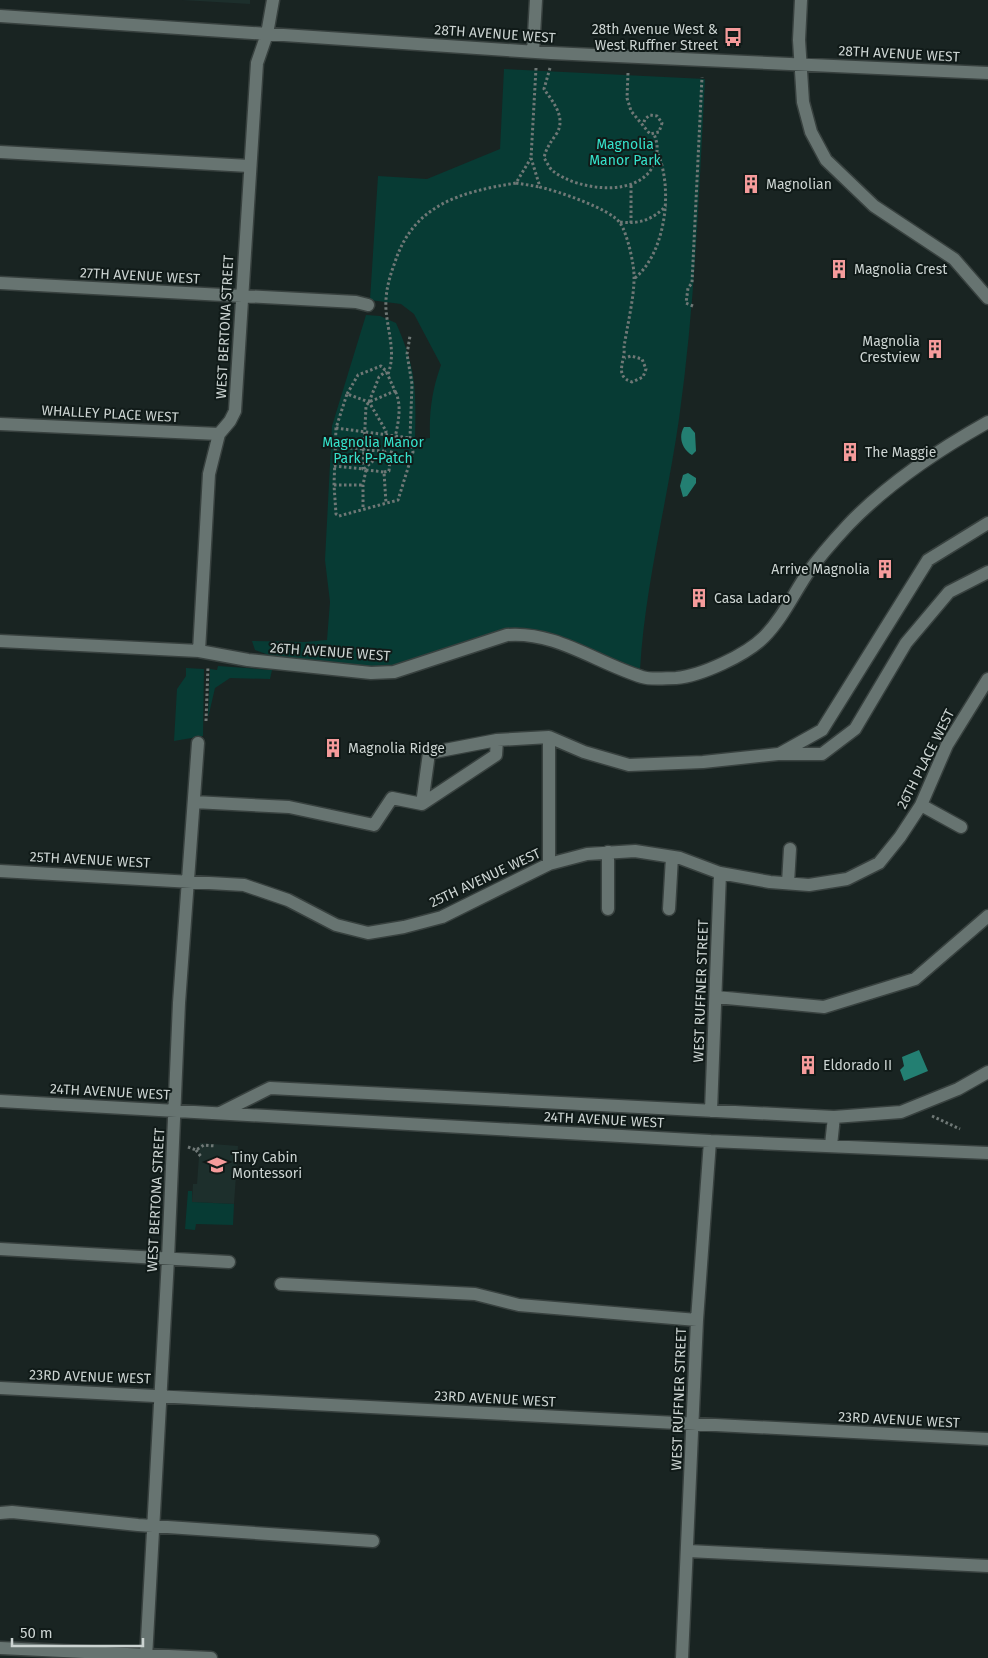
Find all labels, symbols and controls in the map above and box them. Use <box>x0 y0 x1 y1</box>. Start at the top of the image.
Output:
street label: 28TH AVENUE WEST <box>434 21 557 47</box>
place label: 28th Avenue West & West Ruffner Street <box>592 21 719 54</box>
bus stop icon: 28th Avenue West & West Ruffner Street <box>722 26 744 48</box>
street label: 28TH AVENUE WEST <box>838 42 961 66</box>
park label: Magnolia Manor Park <box>589 136 662 169</box>
building icon: Magnolian <box>740 173 762 195</box>
place label: Magnolian <box>766 176 832 193</box>
street label: WEST BERTONA STREET <box>213 254 237 400</box>
building icon: Magnolia Crest <box>828 258 850 280</box>
place label: Magnolia Crest <box>854 261 948 278</box>
street label: 27TH AVENUE WEST <box>80 264 201 288</box>
place label: Magnolia Crestview <box>860 333 920 366</box>
building icon: Magnolia Crestview <box>924 338 946 360</box>
street label: WHALLEY PLACE WEST <box>41 402 180 426</box>
park label: Magnolia Manor Park P-Patch <box>322 434 424 467</box>
building icon: The Maggie <box>839 441 861 463</box>
place label: The Maggie <box>865 444 936 461</box>
building icon: Arrive Magnolia <box>874 558 896 580</box>
place label: Arrive Magnolia <box>771 561 870 578</box>
building icon: Casa Ladaro <box>688 587 710 609</box>
place label: Casa Ladaro <box>714 590 791 607</box>
street label: 26TH AVENUE WEST <box>269 639 392 665</box>
street label: 26TH PLACE WEST <box>894 706 959 812</box>
building icon: Magnolia Ridge <box>322 737 344 759</box>
place label: Magnolia Ridge <box>348 740 445 757</box>
street label: 25TH AVENUE WEST <box>427 845 544 911</box>
street label: 25TH AVENUE WEST <box>29 848 151 872</box>
street label: WEST RUFFNER STREET <box>690 918 712 1063</box>
building icon: Eldorado II <box>797 1054 819 1076</box>
place label: Eldorado II <box>823 1057 892 1074</box>
street label: 24TH AVENUE WEST <box>49 1080 171 1104</box>
street label: 24TH AVENUE WEST <box>543 1108 665 1132</box>
street label: WEST BERTONA STREET <box>144 1127 168 1273</box>
place label: Tiny Cabin Montessori <box>232 1149 302 1182</box>
school or university icon: Tiny Cabin Montessori <box>206 1154 228 1176</box>
street label: WEST RUFFNER STREET <box>668 1326 690 1471</box>
street label: 23RD AVENUE WEST <box>29 1366 152 1388</box>
street label: 23RD AVENUE WEST <box>434 1387 557 1411</box>
street label: 23RD AVENUE WEST <box>838 1408 961 1432</box>
scale bar <box>12 1616 144 1648</box>
text: 50 m <box>20 1624 53 1642</box>

